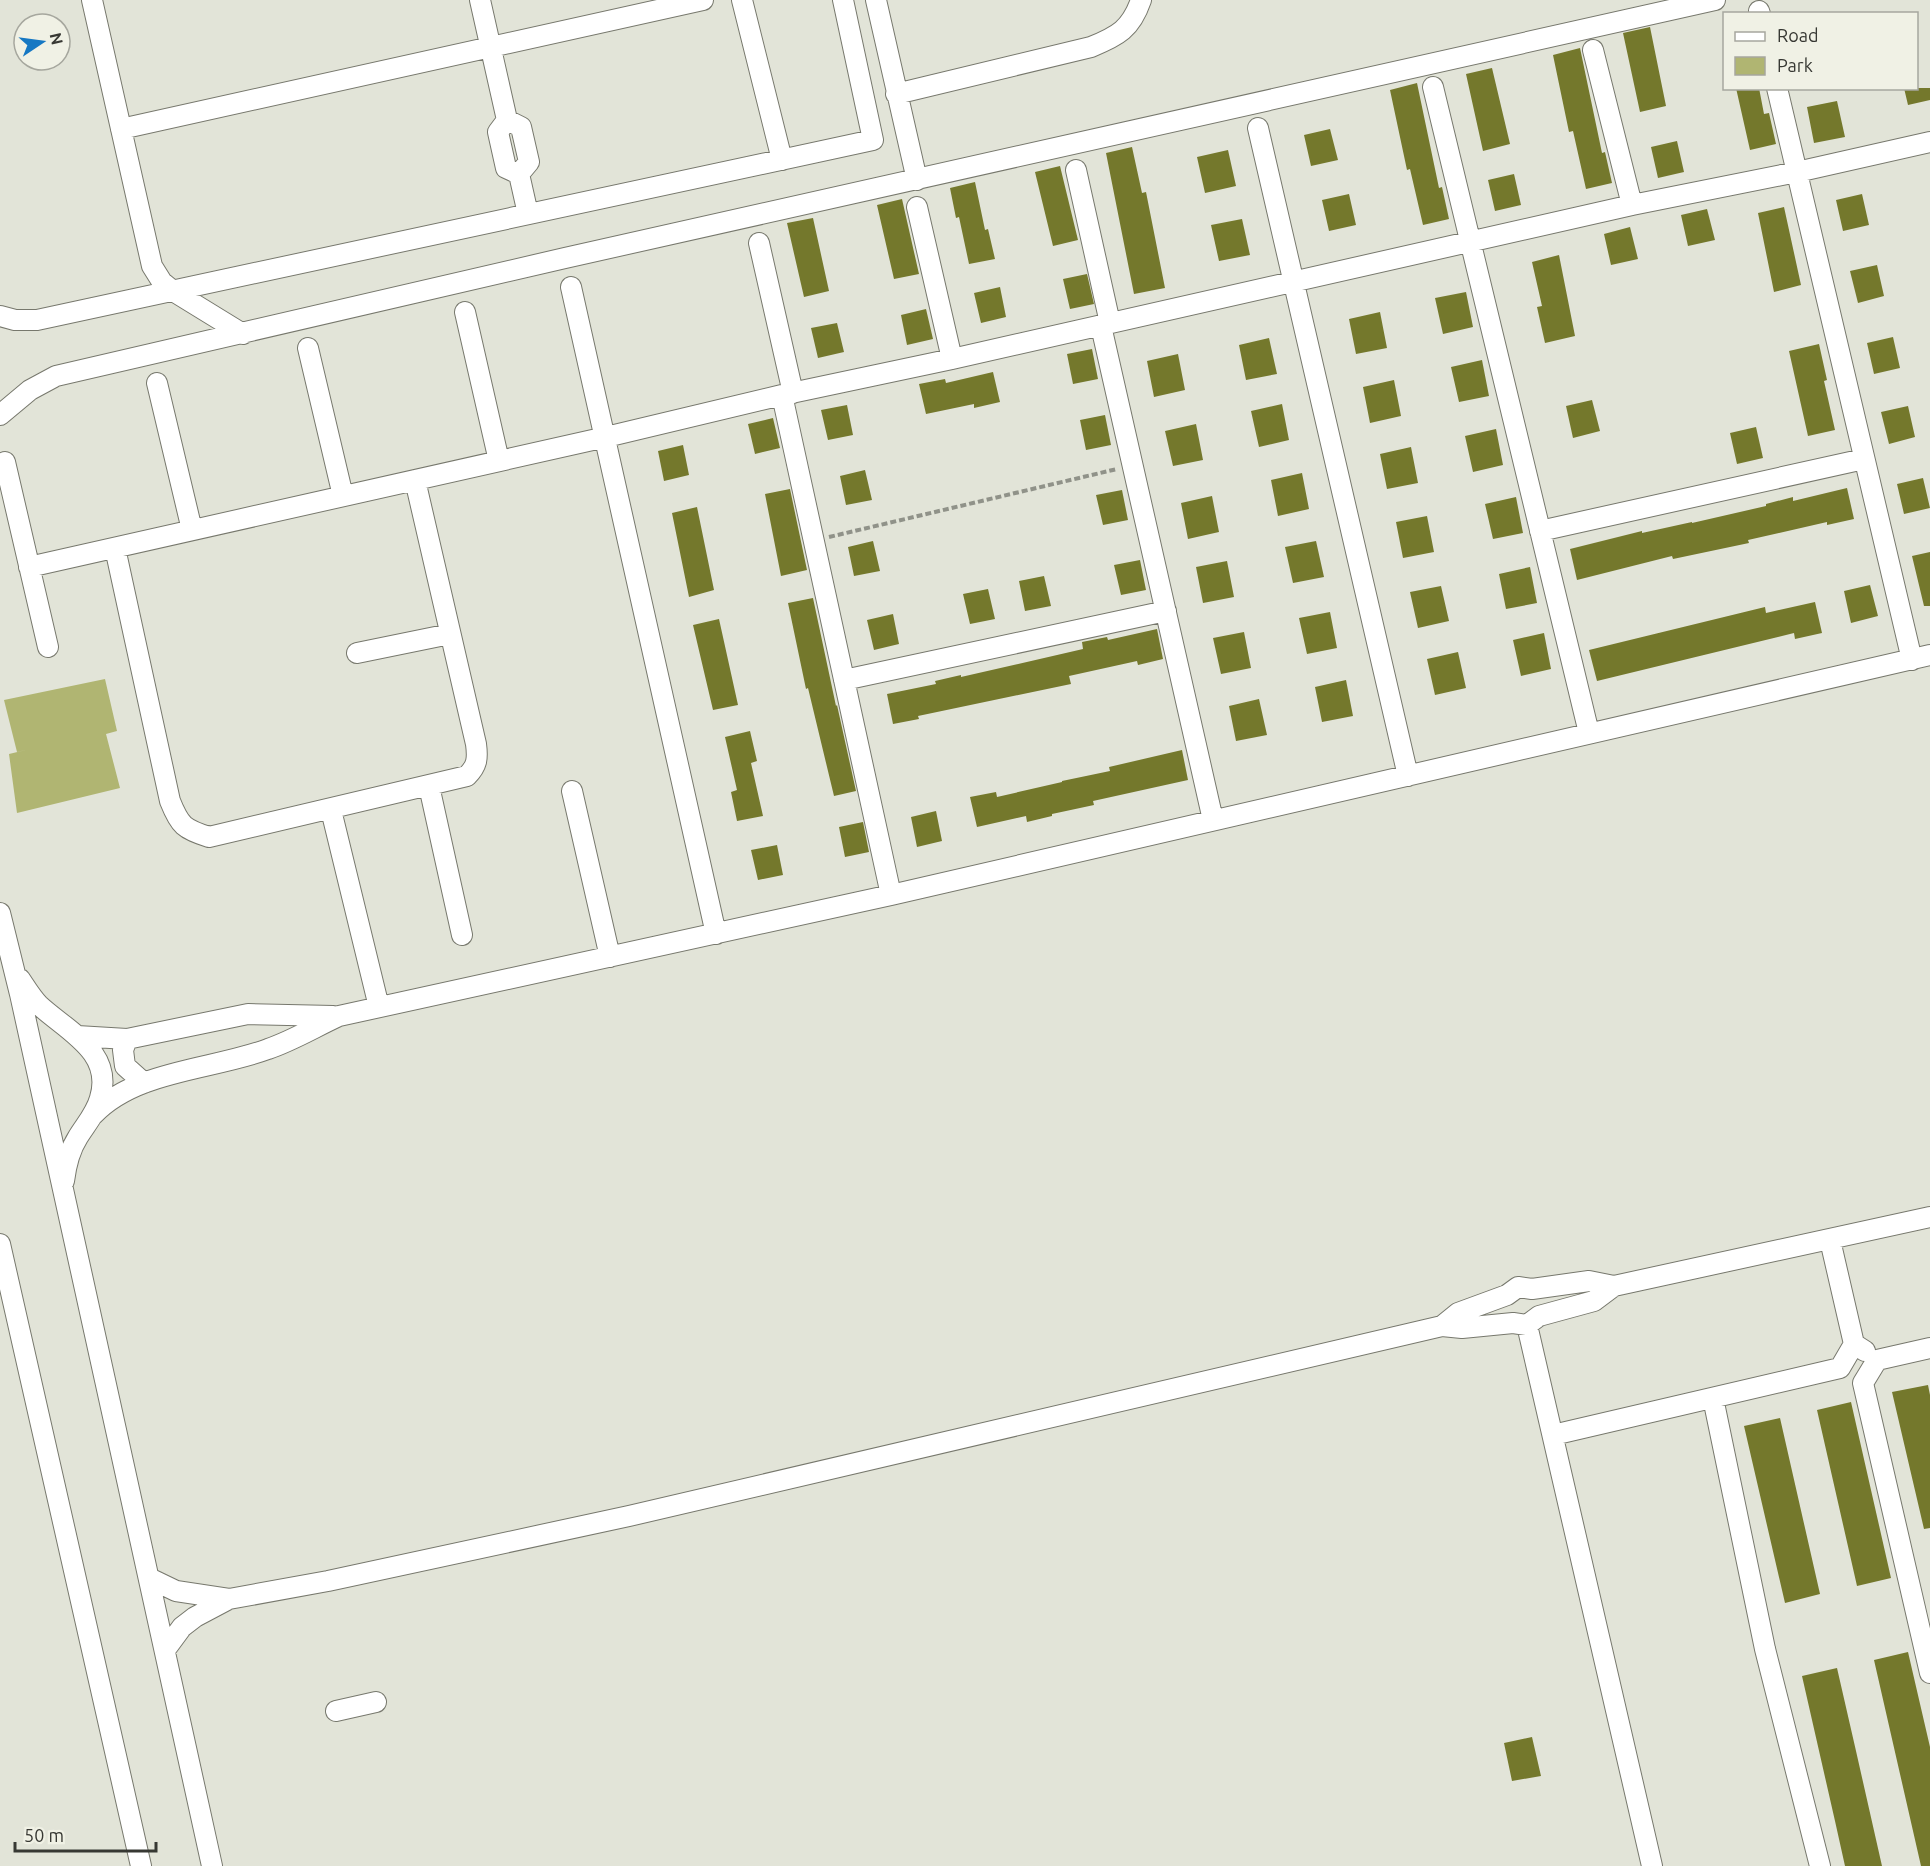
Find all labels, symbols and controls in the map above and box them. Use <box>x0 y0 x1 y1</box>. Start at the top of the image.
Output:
north arrow <box>12 12 72 72</box>
legend <box>1723 12 1918 90</box>
text: Road <box>1777 25 1819 45</box>
text: N <box>47 31 67 46</box>
text: Park <box>1777 55 1813 75</box>
scale bar <box>15 1815 156 1853</box>
text: 50 m <box>24 1825 64 1845</box>

